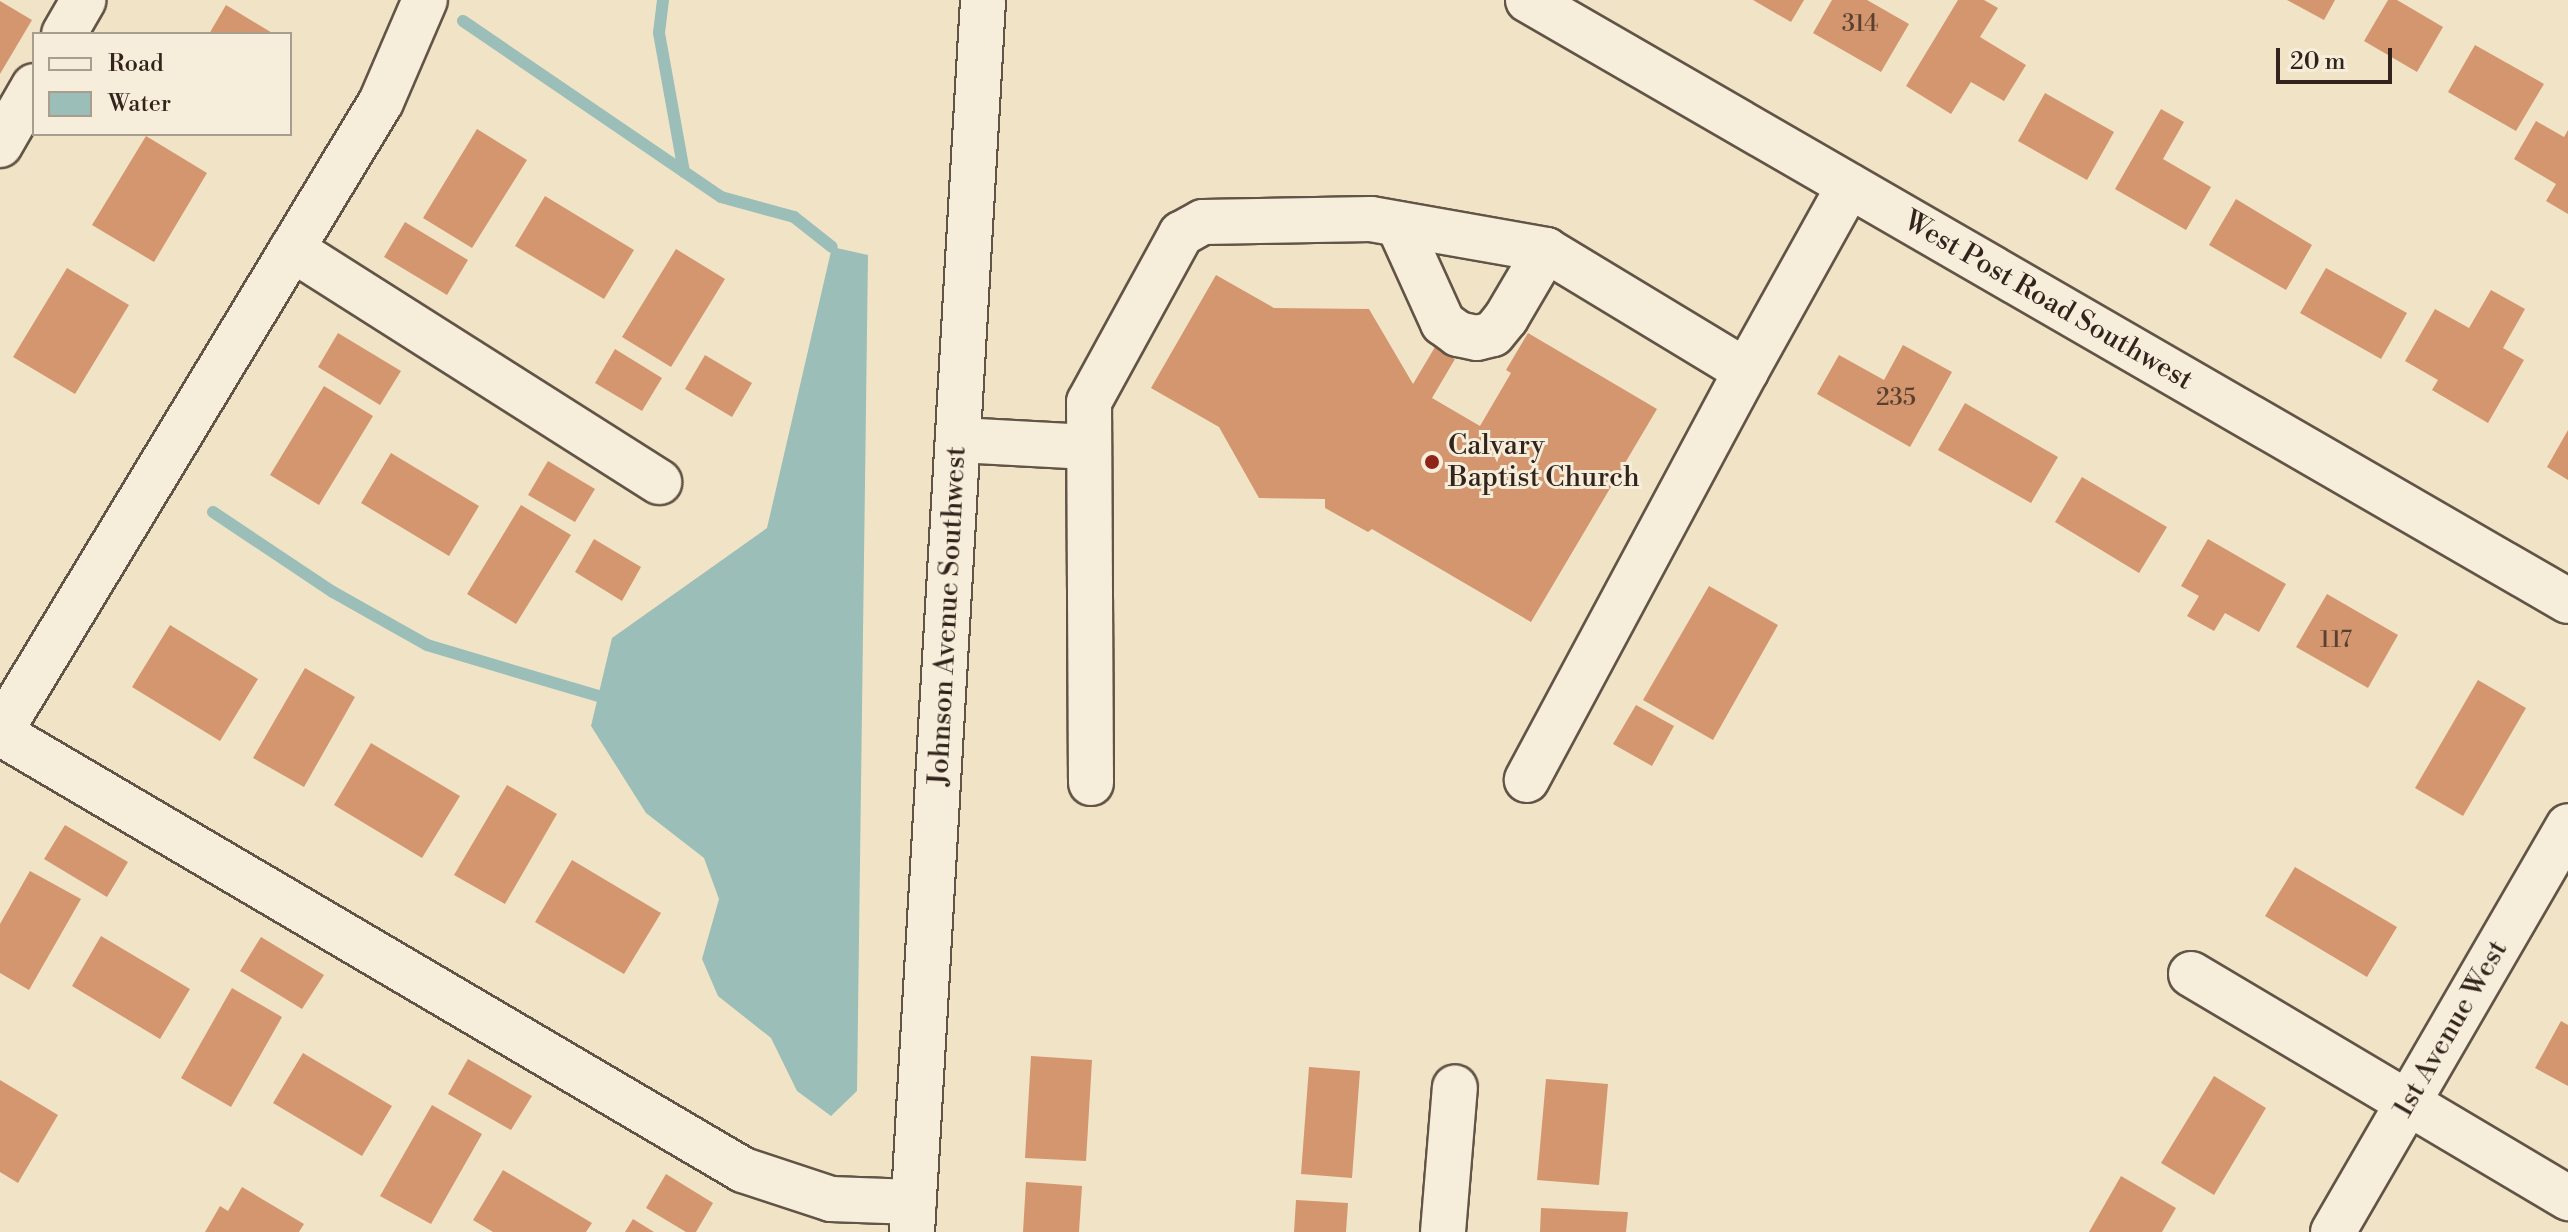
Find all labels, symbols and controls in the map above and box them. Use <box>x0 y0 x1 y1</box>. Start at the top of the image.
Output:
house number: 314 <box>1842 11 1878 39</box>
legend <box>32 32 292 136</box>
scale bar <box>2280 32 2396 82</box>
text: 20 m <box>2290 47 2346 77</box>
text: Road <box>108 49 164 79</box>
text: Water <box>108 89 171 119</box>
street label: West Post Road Southwest <box>1898 204 2198 398</box>
house number: 235 <box>1876 385 1916 413</box>
place label: Calvary Baptist Church <box>1448 429 1640 495</box>
street label: Johnson Avenue Southwest <box>922 445 974 787</box>
marker: Calvary Baptist Church <box>1423 453 1441 471</box>
house number: 117 <box>2320 627 2352 655</box>
street label: 1st Avenue West <box>2387 935 2515 1123</box>

